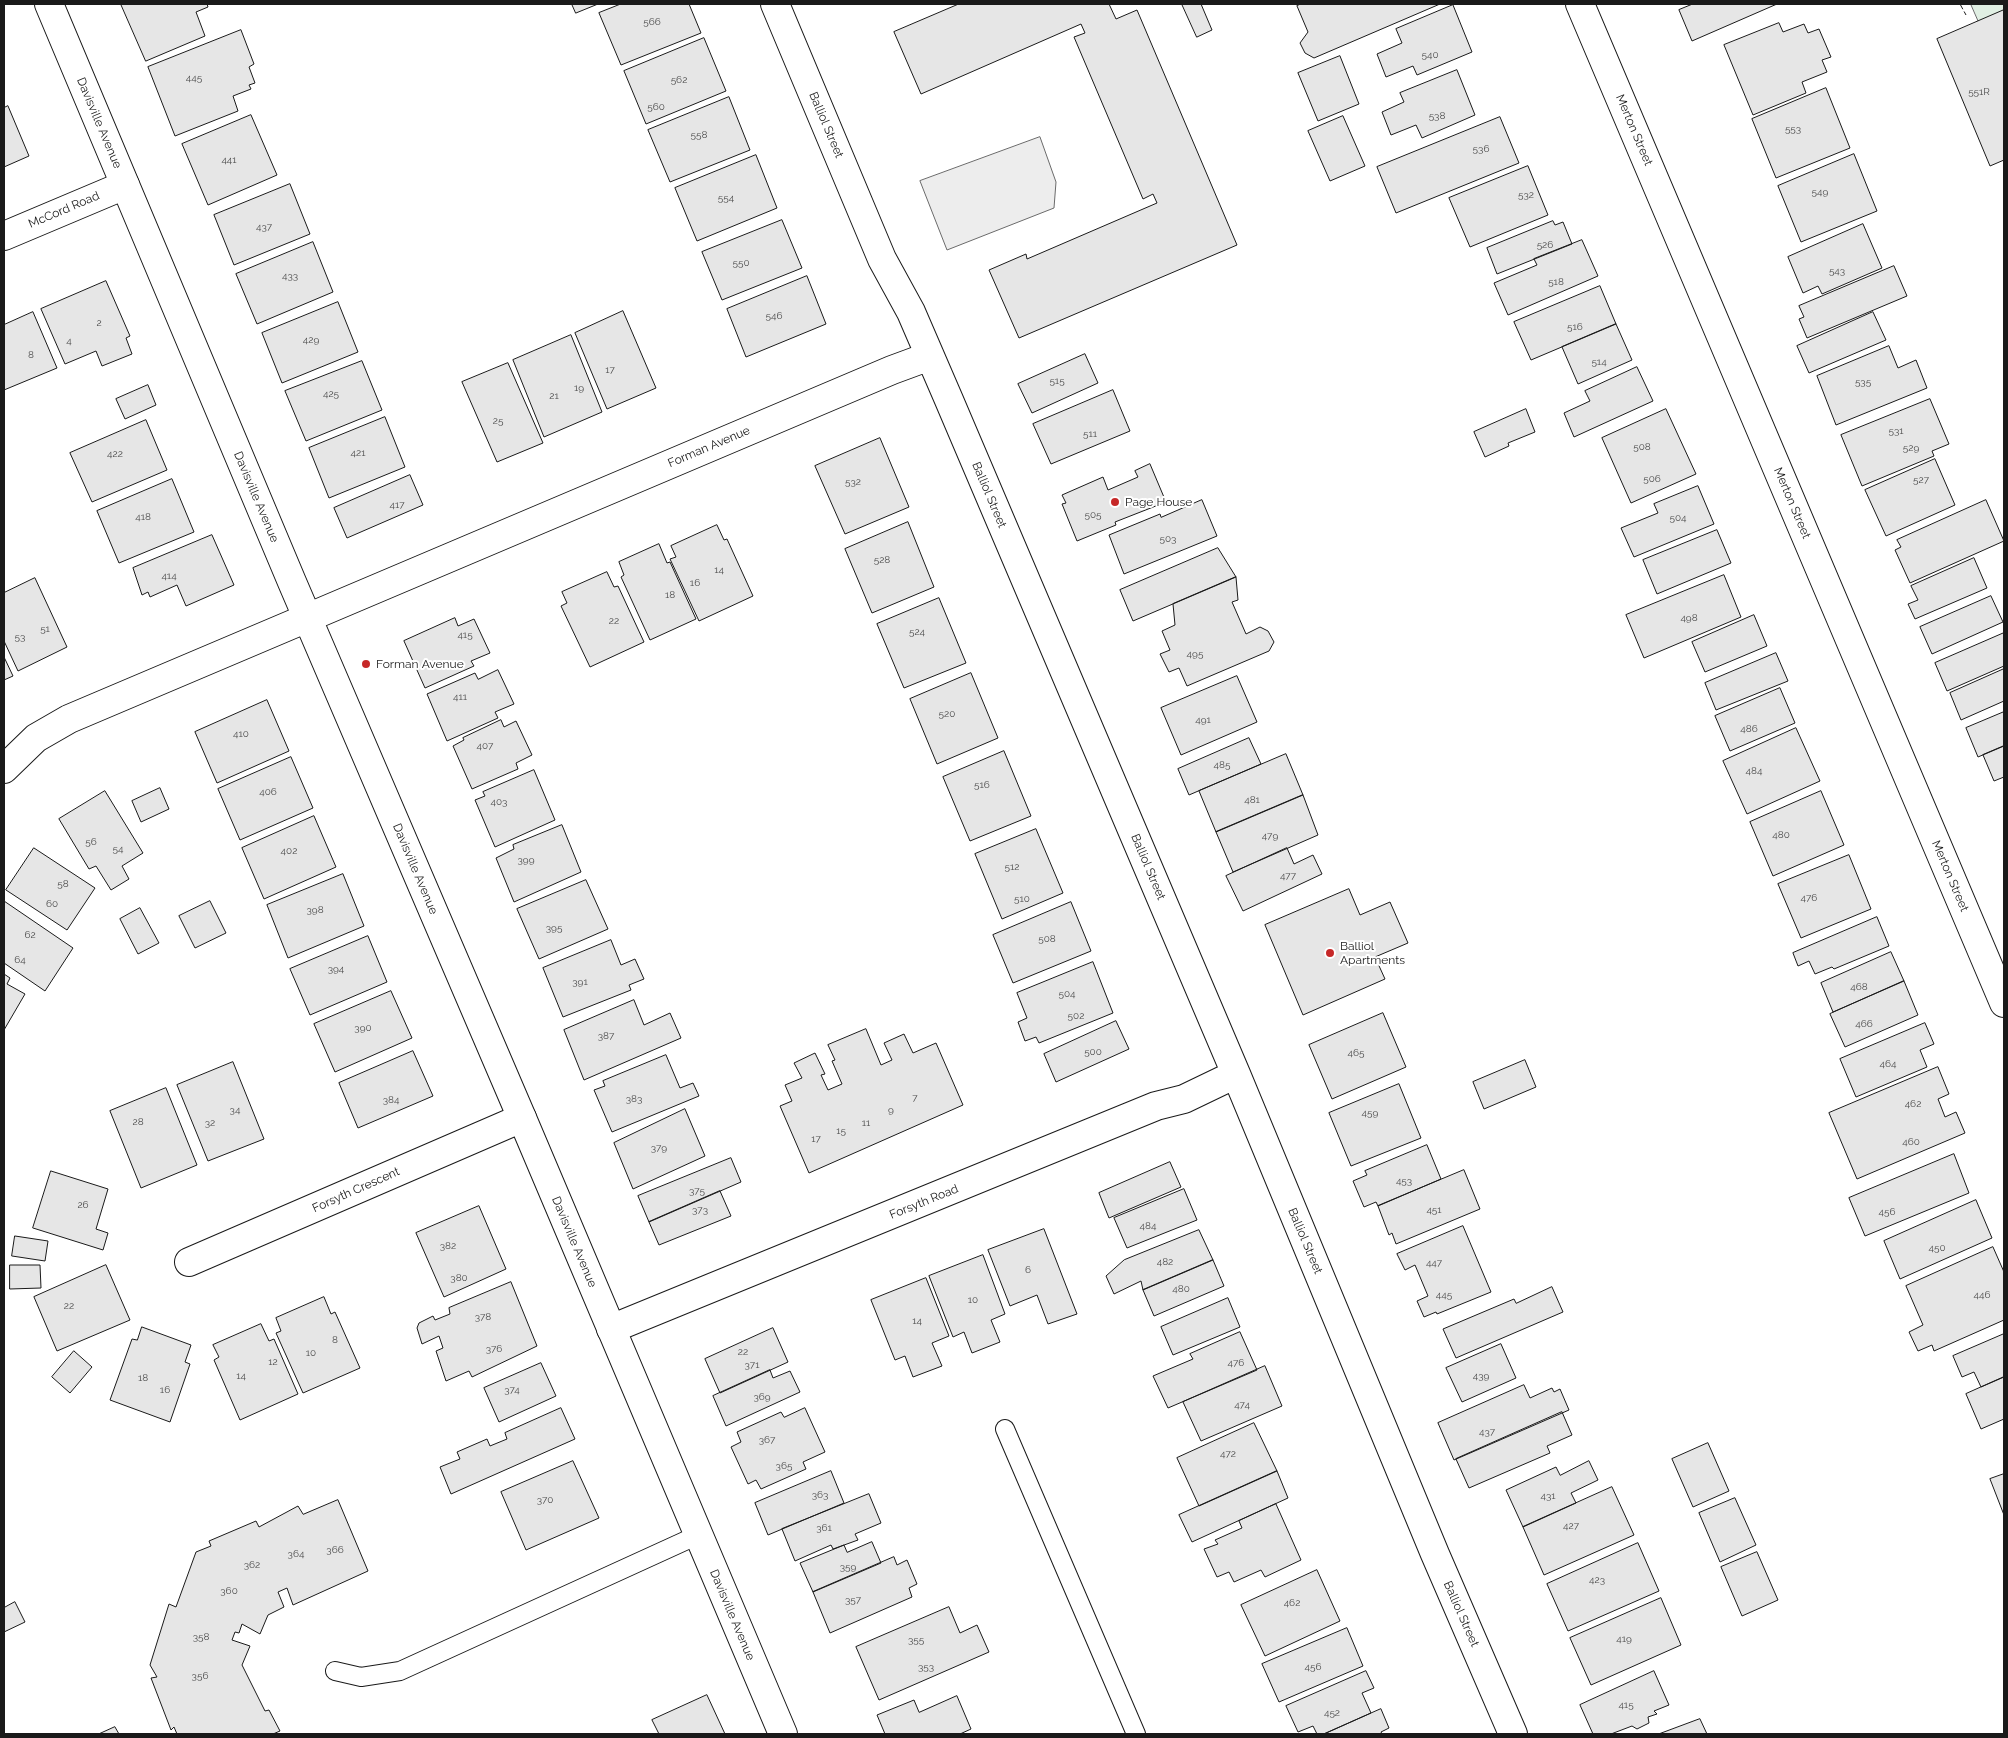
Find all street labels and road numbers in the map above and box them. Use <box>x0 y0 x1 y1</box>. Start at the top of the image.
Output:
street label: Davisville Avenue <box>73 75 125 171</box>
street label: Balliol Street <box>806 90 846 160</box>
street label: Merton Street <box>1613 92 1655 168</box>
street label: McCord Road <box>26 189 102 231</box>
street label: Forman Avenue <box>666 423 752 471</box>
street label: Davisville Avenue <box>230 449 282 545</box>
street label: Balliol Street <box>969 460 1009 530</box>
street label: Merton Street <box>1771 465 1813 541</box>
street label: Davisville Avenue <box>389 821 441 917</box>
street label: Balliol Street <box>1128 832 1168 902</box>
street label: Merton Street <box>1929 838 1971 914</box>
street label: Forsyth Crescent <box>310 1164 402 1216</box>
street label: Forsyth Road <box>887 1182 961 1222</box>
street label: Davisville Avenue <box>548 1194 600 1290</box>
street label: Balliol Street <box>1285 1206 1325 1276</box>
street label: Davisville Avenue <box>706 1567 758 1663</box>
street label: Balliol Street <box>1440 1579 1482 1649</box>

